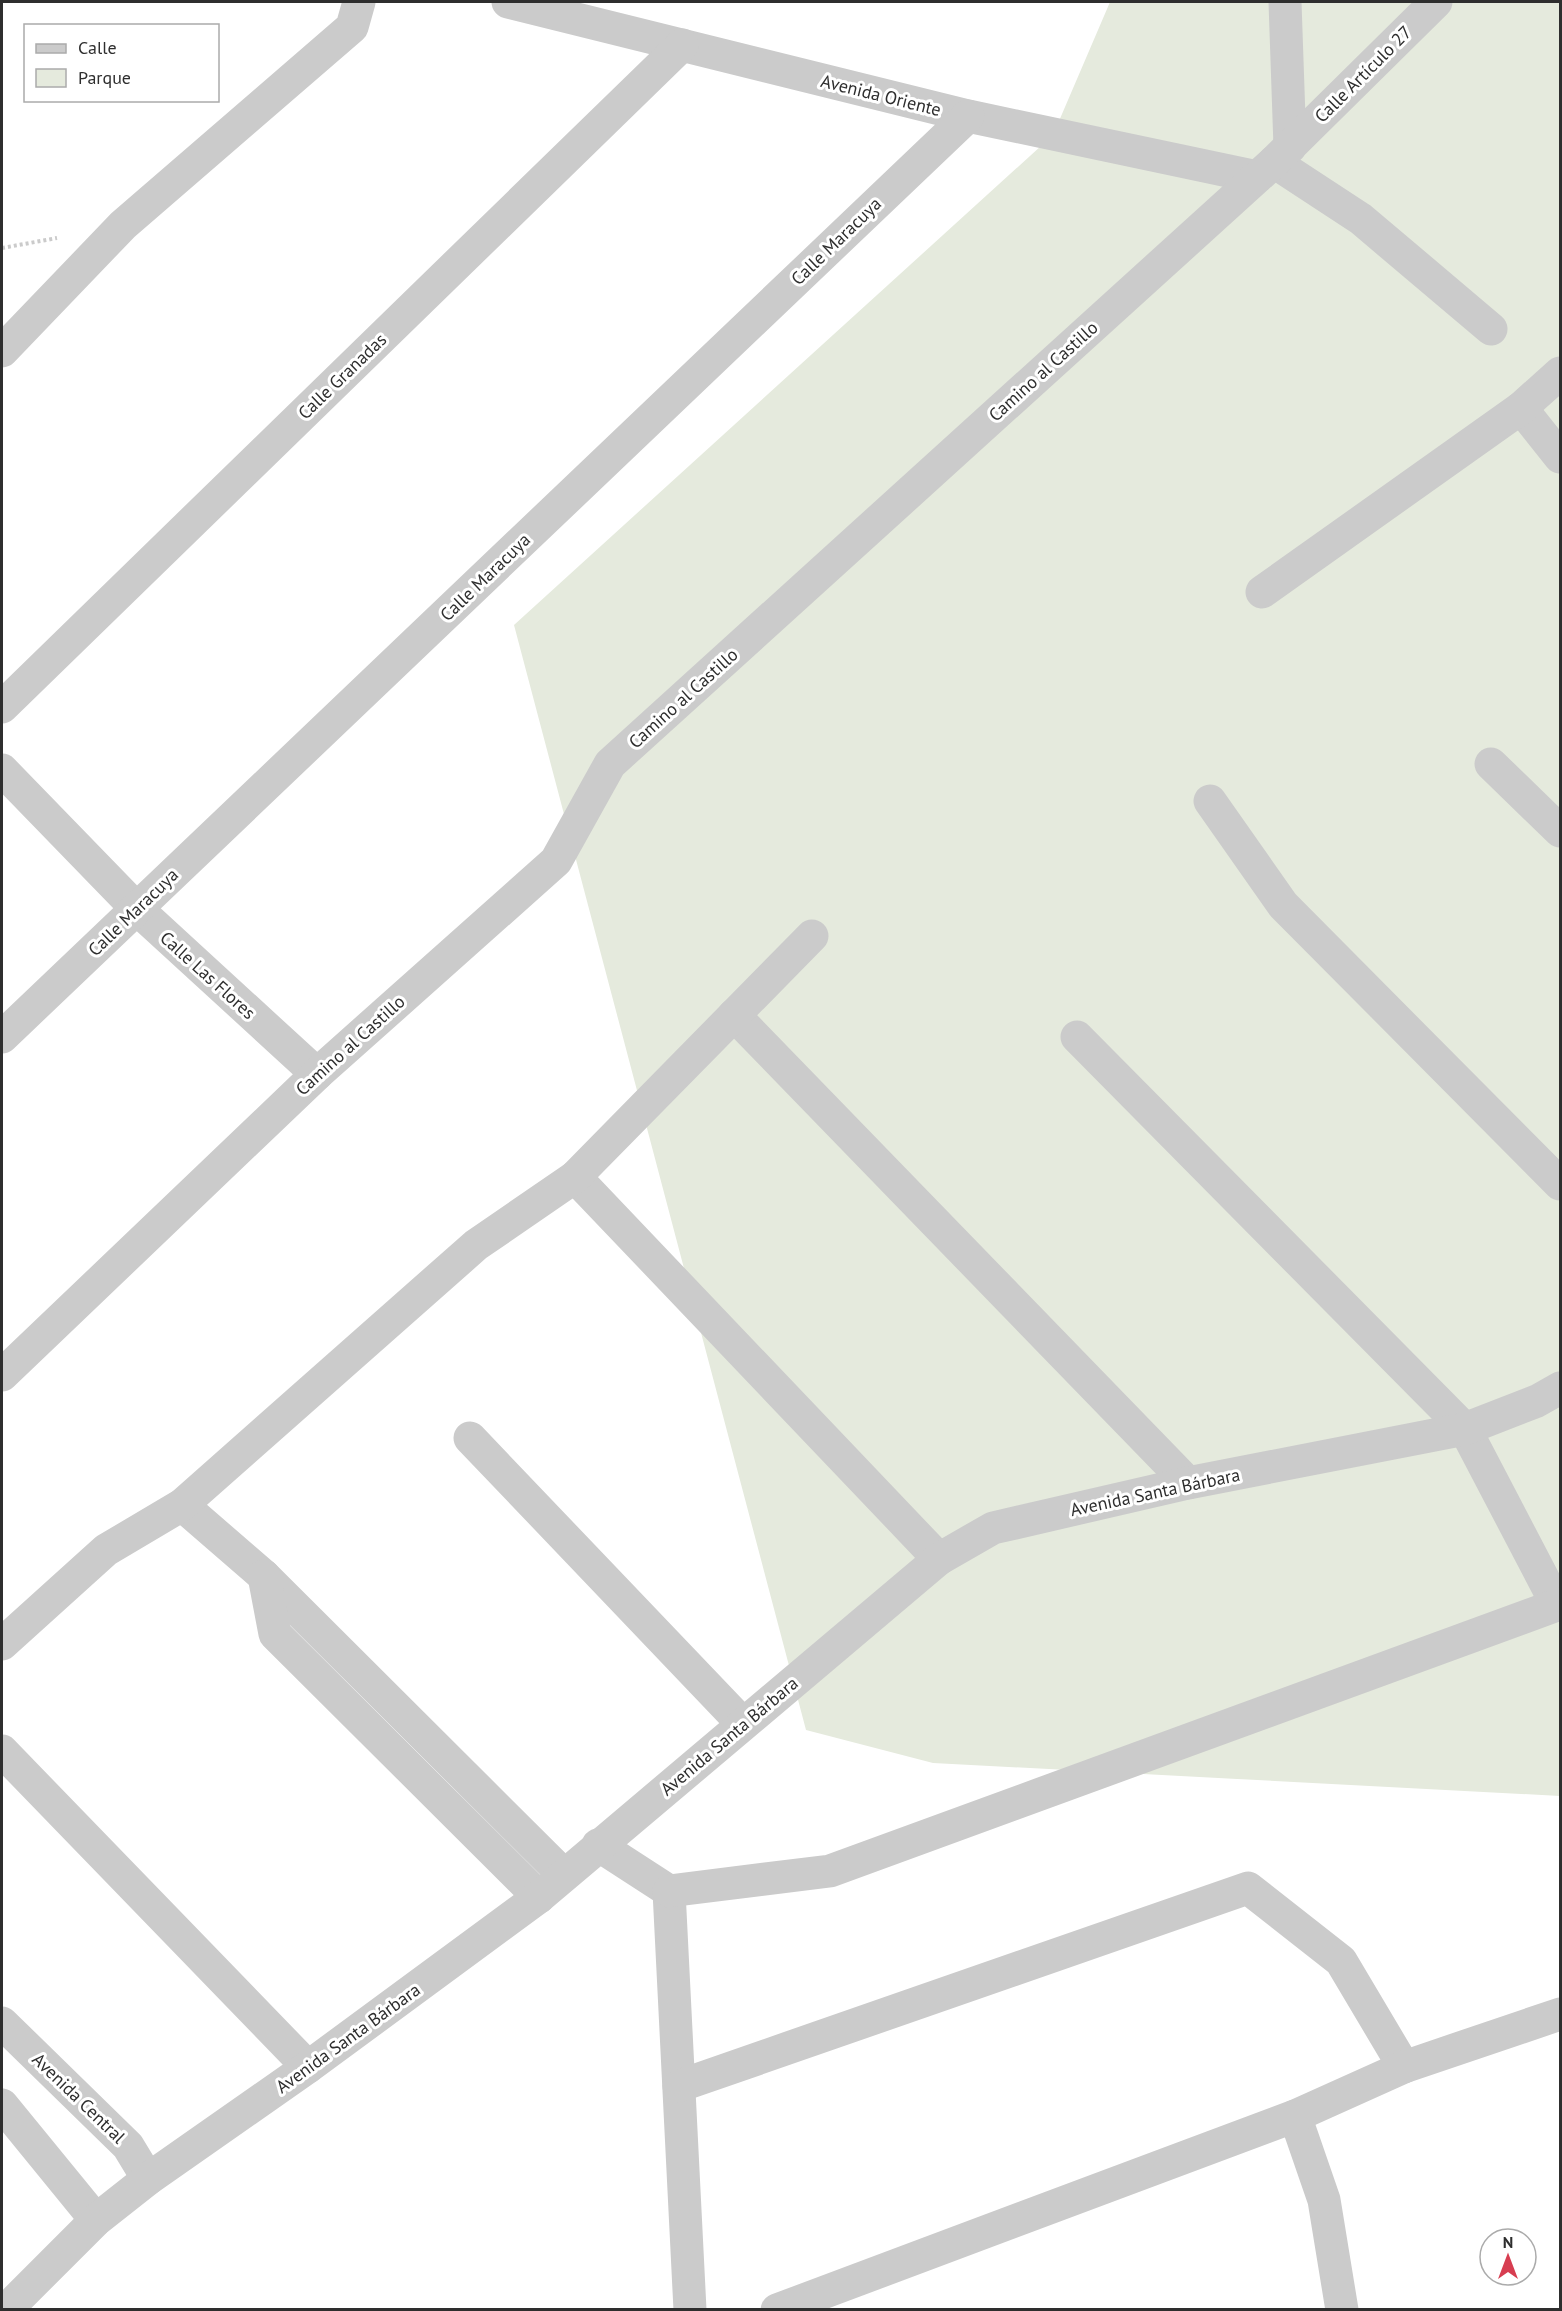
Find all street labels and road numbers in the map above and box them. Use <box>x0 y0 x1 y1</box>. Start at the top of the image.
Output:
street label: Calle Artículo 27 <box>1310 21 1416 127</box>
street label: Avenida Oriente <box>819 69 943 121</box>
street label: Calle Maracuya <box>786 192 886 290</box>
street label: Camino al Castillo <box>984 316 1102 426</box>
street label: Calle Granadas <box>293 328 391 424</box>
street label: Calle Maracuya <box>435 528 535 626</box>
street label: Camino al Castillo <box>624 643 742 753</box>
street label: Calle Maracuya <box>83 863 183 961</box>
street label: Calle Las Flores <box>155 926 261 1024</box>
street label: Camino al Castillo <box>291 990 409 1100</box>
street label: Avenida Santa Bárbara <box>1068 1463 1242 1521</box>
street label: Avenida Santa Bárbara <box>655 1672 803 1800</box>
street label: Avenida Santa Bárbara <box>271 1978 425 2098</box>
street label: Avenida Central <box>28 2048 131 2149</box>

